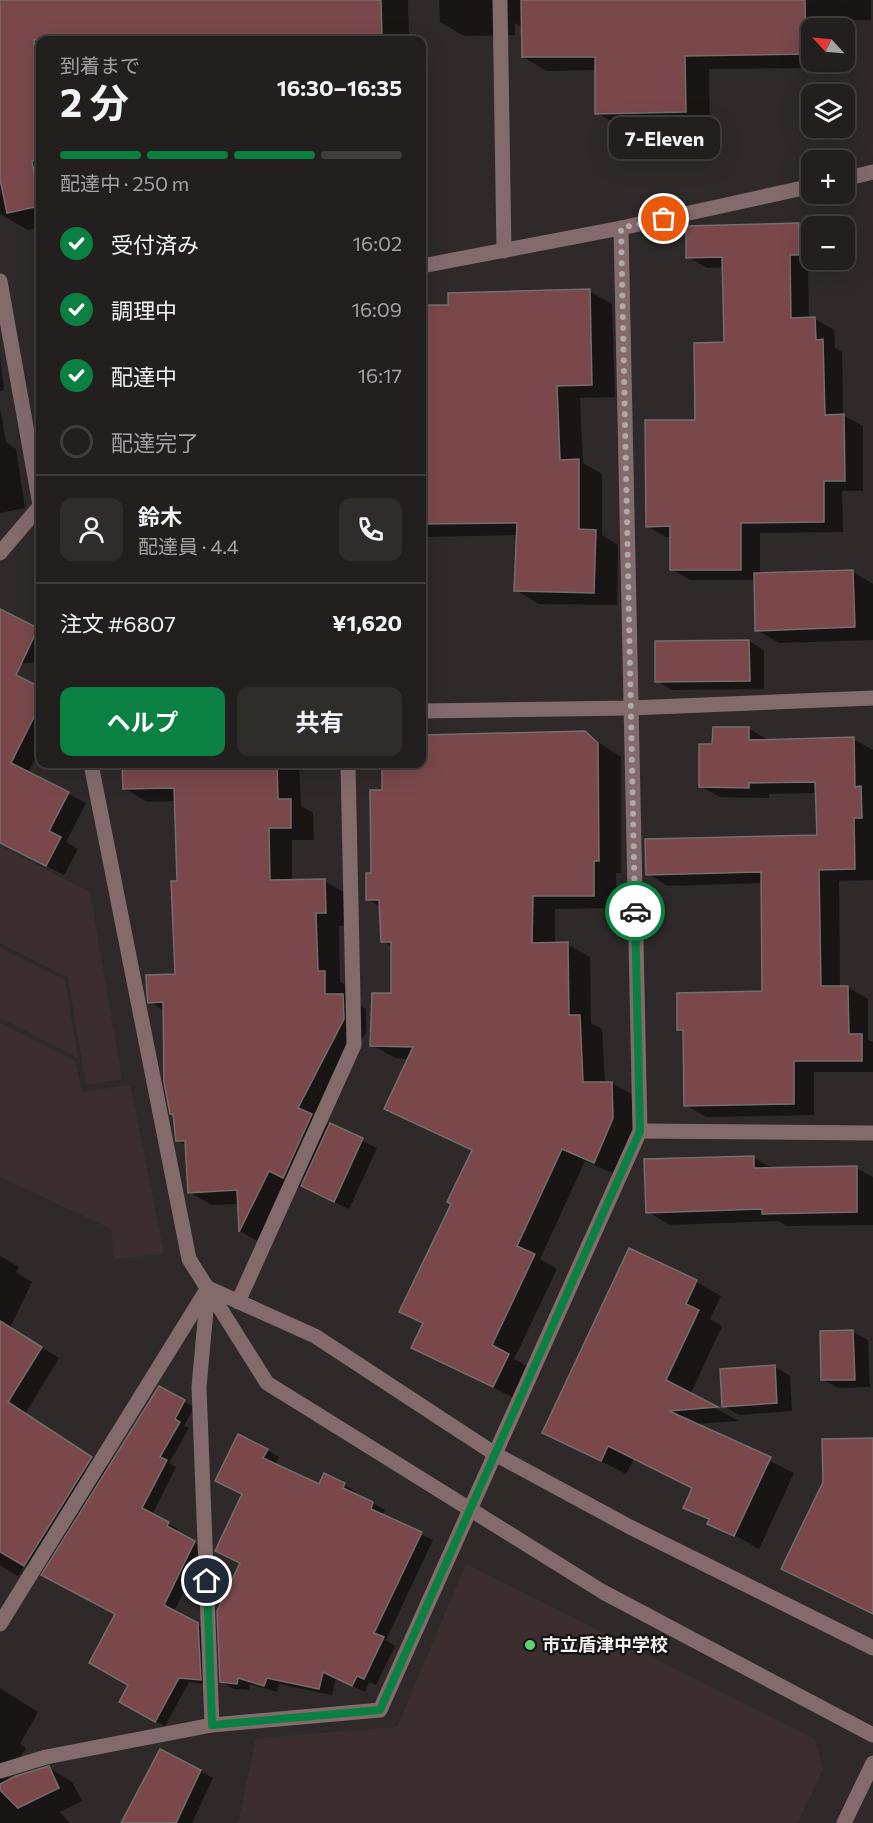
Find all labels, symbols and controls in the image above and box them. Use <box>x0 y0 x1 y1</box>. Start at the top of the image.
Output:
north arrow <box>801 18 855 72</box>
map controls <box>801 18 855 270</box>
text: 到着まで <box>60 53 140 77</box>
text: 16:30–16:35 <box>277 74 402 101</box>
text: 2 分 <box>60 77 129 125</box>
button: layers <box>801 84 855 138</box>
callout: 7-Eleven <box>608 117 720 159</box>
text: 7-Eleven <box>625 126 704 150</box>
button: + <box>801 150 855 204</box>
text: 配達中 · 250 m <box>60 171 189 195</box>
pin <box>638 193 689 244</box>
icon: bag <box>647 202 680 235</box>
button: − <box>801 216 855 270</box>
icon: check <box>60 227 93 260</box>
text: 受付済み <box>111 231 199 258</box>
text: 16:02 <box>353 231 402 255</box>
icon: check <box>60 293 93 326</box>
text: 調理中 <box>111 297 177 324</box>
text: 16:09 <box>351 297 402 321</box>
icon: check <box>60 359 93 392</box>
text: 配達中 <box>111 363 177 390</box>
text: 16:17 <box>357 363 402 387</box>
text: 配達完了 <box>111 429 199 456</box>
button: person <box>60 498 123 561</box>
button: phone <box>339 498 402 561</box>
text: 鈴木 <box>138 503 182 530</box>
text: 配達員 · 4.4 <box>138 534 239 558</box>
text: ¥1,620 <box>332 609 402 636</box>
text: 注文 #6807 <box>60 610 176 637</box>
button: ヘルプ <box>60 687 225 756</box>
button: 共有 <box>237 687 402 756</box>
courier <box>605 881 665 941</box>
icon: car <box>619 895 652 928</box>
pin <box>181 1555 232 1606</box>
icon: home <box>190 1564 223 1597</box>
place label: 市立盾津中学校 <box>542 1633 668 1655</box>
marker: 市立盾津中学校 <box>523 1638 537 1652</box>

